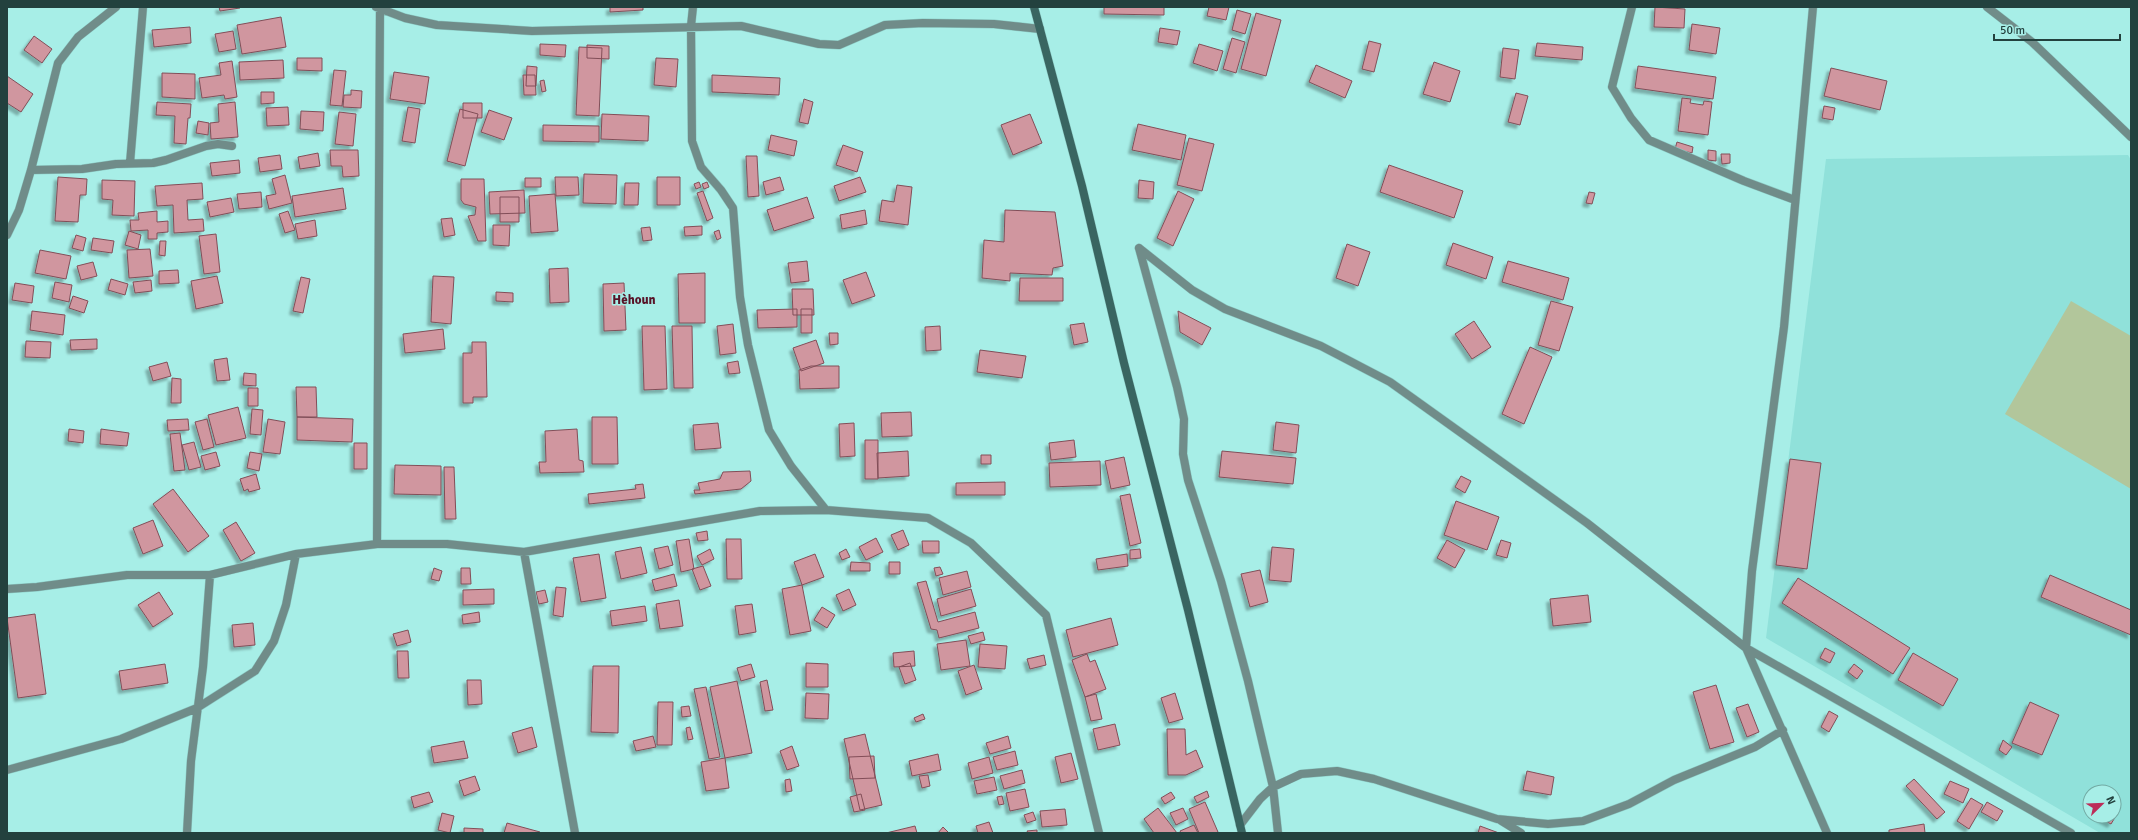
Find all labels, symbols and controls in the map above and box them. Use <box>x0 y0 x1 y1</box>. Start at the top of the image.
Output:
scale bar <box>1994 16 2120 42</box>
text: 50 m <box>2000 23 2025 38</box>
district label: Hèhoun <box>612 292 656 308</box>
north arrow <box>2082 784 2122 824</box>
text: N <box>2103 794 2118 806</box>

